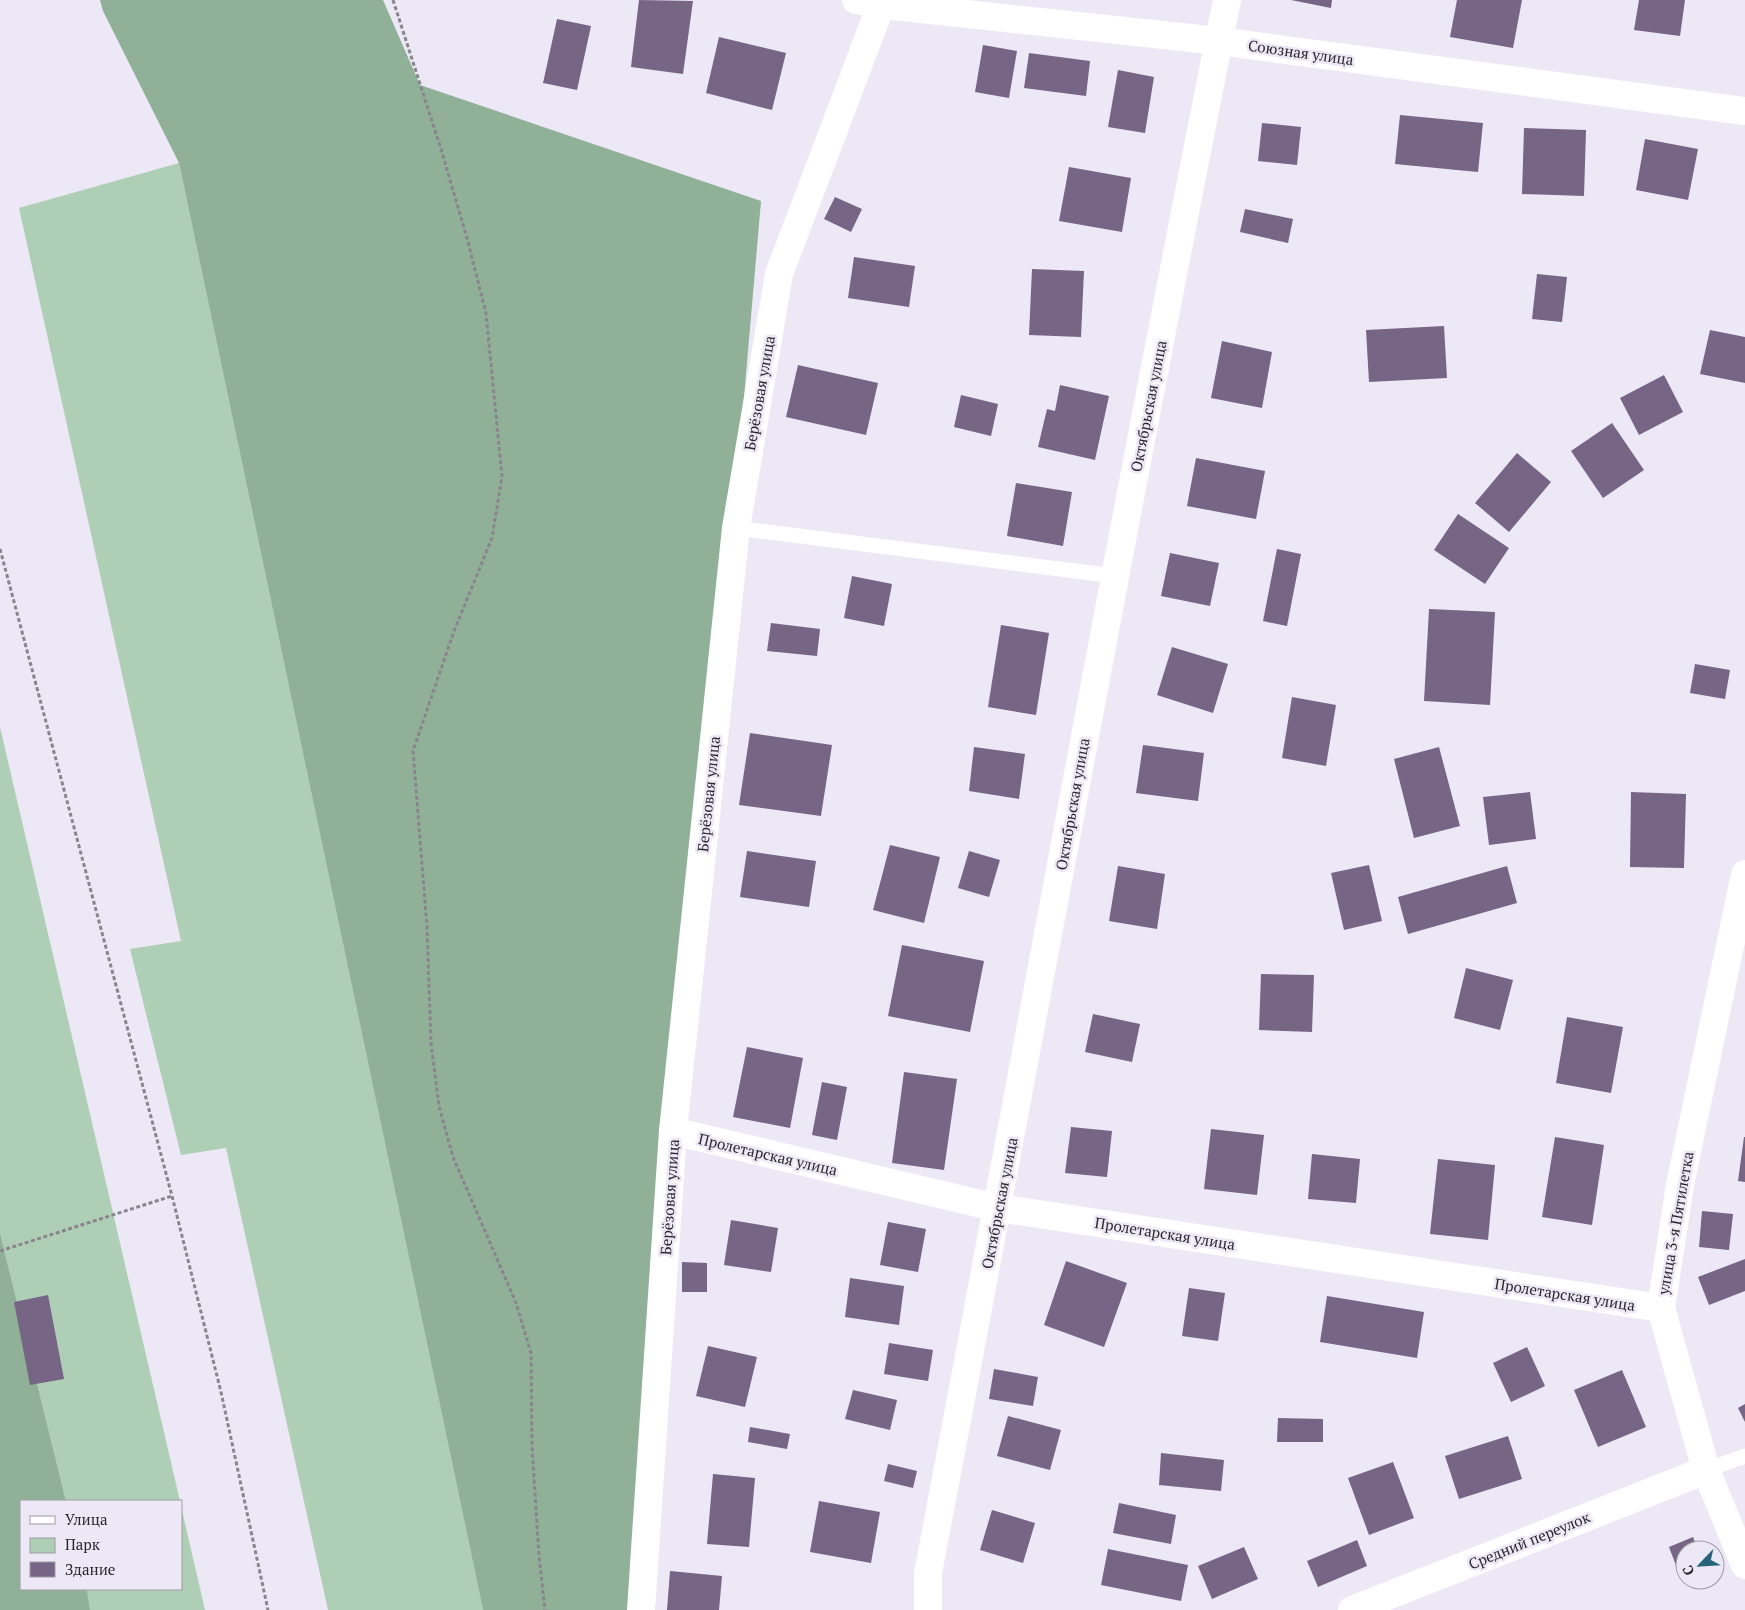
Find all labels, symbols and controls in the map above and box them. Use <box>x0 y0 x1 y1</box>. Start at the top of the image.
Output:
street label: Союзная улица <box>1247 35 1355 69</box>
street label: Берёзовая улица <box>739 334 779 452</box>
street label: Октябрьская улица <box>1125 338 1171 474</box>
street label: Берёзовая улица <box>692 735 724 853</box>
street label: Октябрьская улица <box>1051 736 1094 872</box>
street label: Пролетарская улица <box>697 1128 840 1180</box>
street label: Октябрьская улица <box>976 1135 1022 1271</box>
street label: Берёзовая улица <box>655 1138 683 1256</box>
street label: улица 3-я Пятилетка <box>1652 1149 1698 1297</box>
street label: Пролетарская улица <box>1093 1212 1237 1254</box>
street label: Пролетарская улица <box>1493 1273 1637 1315</box>
legend <box>20 1500 182 1590</box>
street label: Средний переулок <box>1465 1506 1594 1574</box>
text: Улица <box>65 1509 108 1529</box>
text: Парк <box>65 1534 101 1554</box>
north arrow <box>1675 1540 1725 1590</box>
text: Здание <box>65 1559 115 1579</box>
text: С <box>1677 1563 1698 1579</box>

